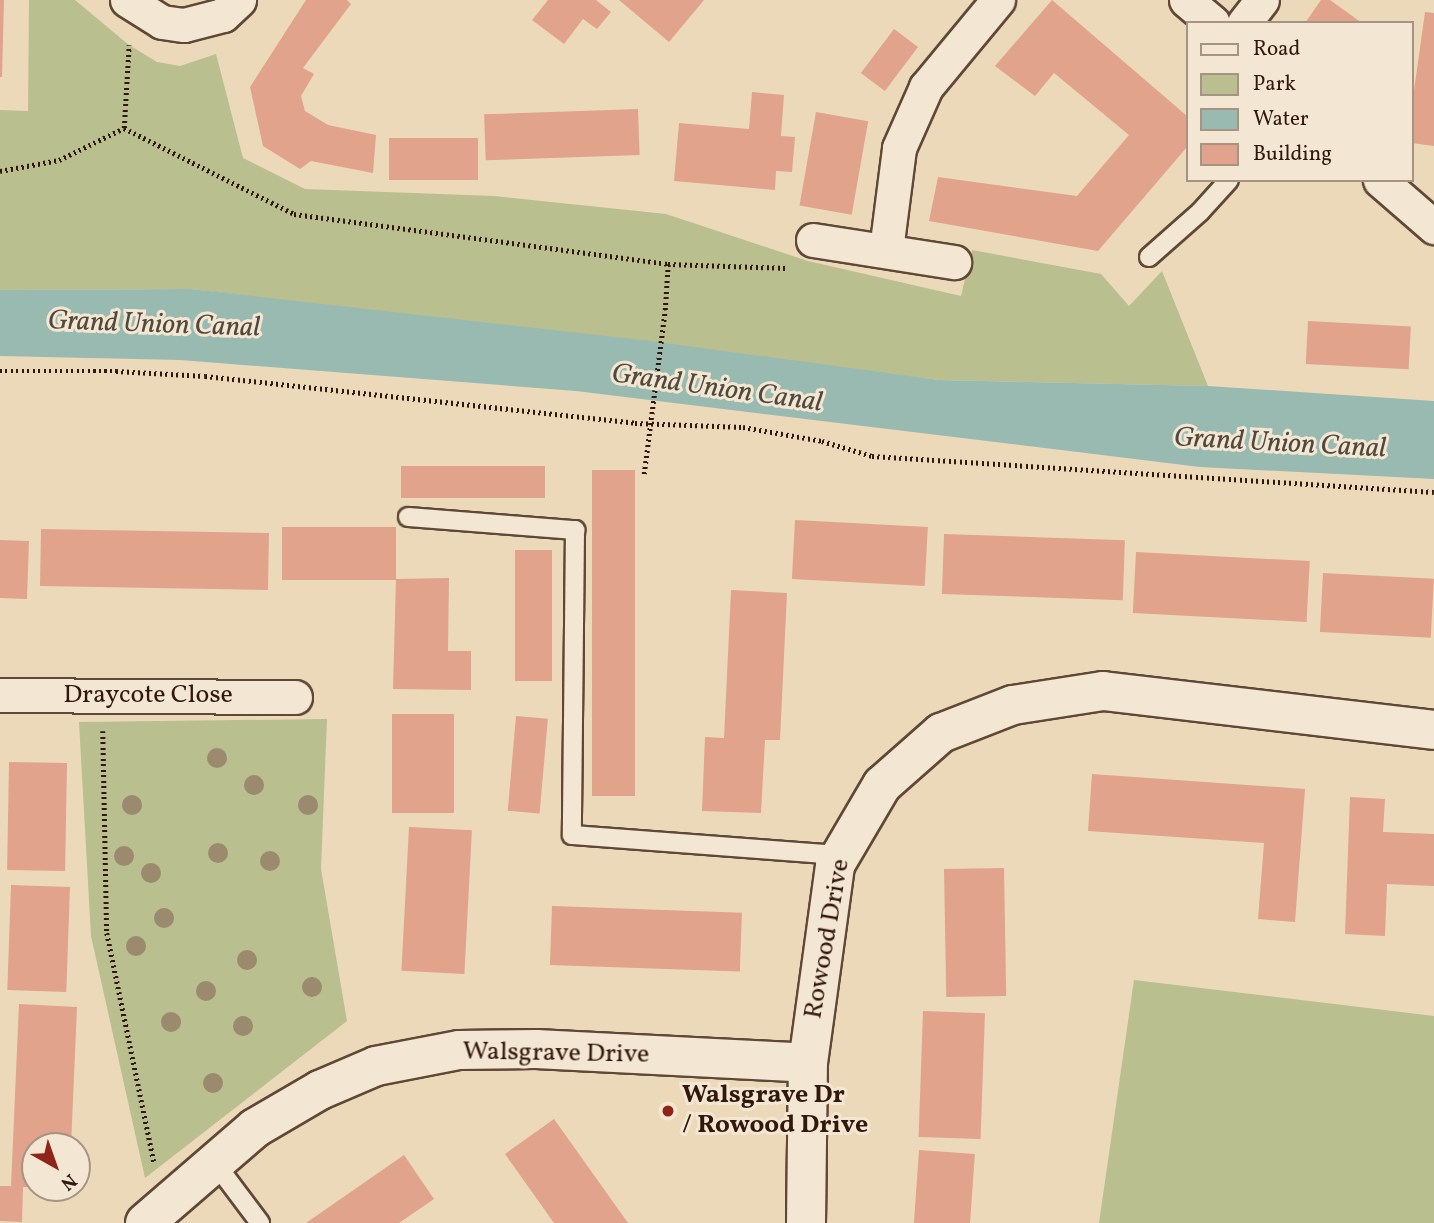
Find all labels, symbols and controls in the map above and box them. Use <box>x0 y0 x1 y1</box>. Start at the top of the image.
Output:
legend <box>1186 21 1413 182</box>
text: Road <box>1253 35 1300 64</box>
text: Park <box>1253 70 1296 99</box>
text: Water <box>1253 105 1309 134</box>
text: Building <box>1253 140 1332 169</box>
water label: Grand Union Canal <box>47 305 261 345</box>
water label: Grand Union Canal <box>609 358 825 420</box>
water label: Grand Union Canal <box>1173 422 1387 466</box>
street label: Draycote Close <box>63 680 233 712</box>
street label: Rowood Drive <box>799 857 857 1021</box>
street label: Walsgrave Drive <box>462 1037 650 1071</box>
place label: Walsgrave Dr / Rowood Drive <box>682 1080 868 1142</box>
marker: Walsgrave Dr / Rowood Drive <box>660 1103 676 1119</box>
north arrow <box>21 1132 91 1202</box>
text: N <box>55 1167 82 1196</box>

